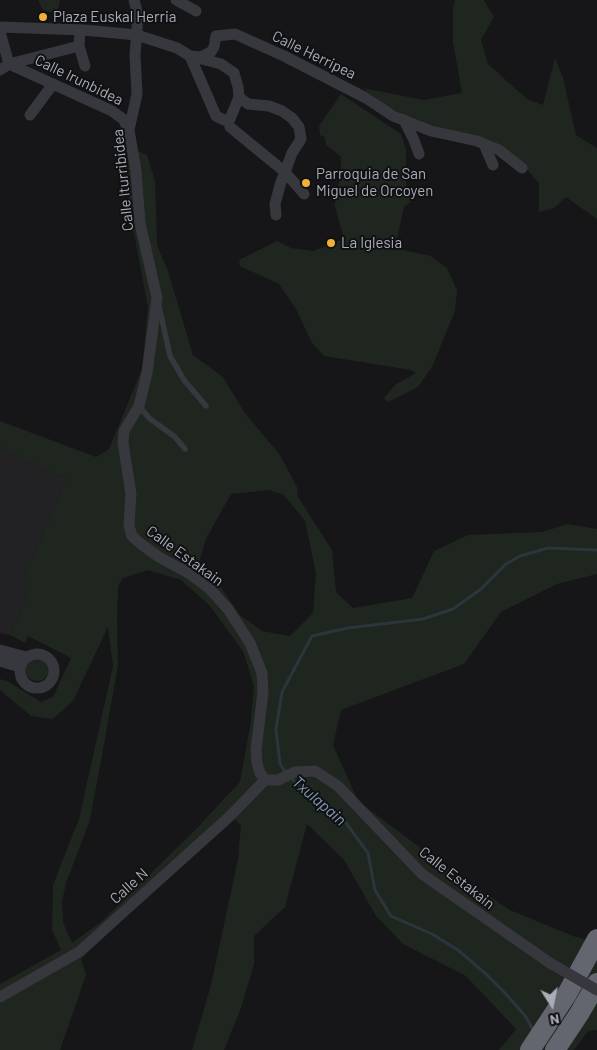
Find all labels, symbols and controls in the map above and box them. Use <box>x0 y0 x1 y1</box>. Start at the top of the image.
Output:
place label: Plaza Euskal Herria <box>53 8 176 26</box>
marker: Plaza Euskal Herria <box>37 11 49 23</box>
street label: Calle Herripea <box>269 27 359 83</box>
street label: Calle Irunbidea <box>32 51 126 109</box>
street label: Calle Iturribidea <box>109 128 137 232</box>
place label: Parroquia de San Miguel de Orcoyen <box>316 165 433 200</box>
marker: Parroquia de San Miguel de Orcoyen <box>300 177 312 189</box>
place label: La Iglesia <box>341 234 402 252</box>
marker: La Iglesia <box>325 237 337 249</box>
street label: Calle Estakain <box>143 522 227 590</box>
water label: Txulapain <box>288 772 350 830</box>
street label: Calle Estakain <box>416 843 498 913</box>
street label: Calle N <box>106 864 152 908</box>
north arrow <box>527 980 577 1030</box>
text: N <box>549 1011 561 1029</box>

